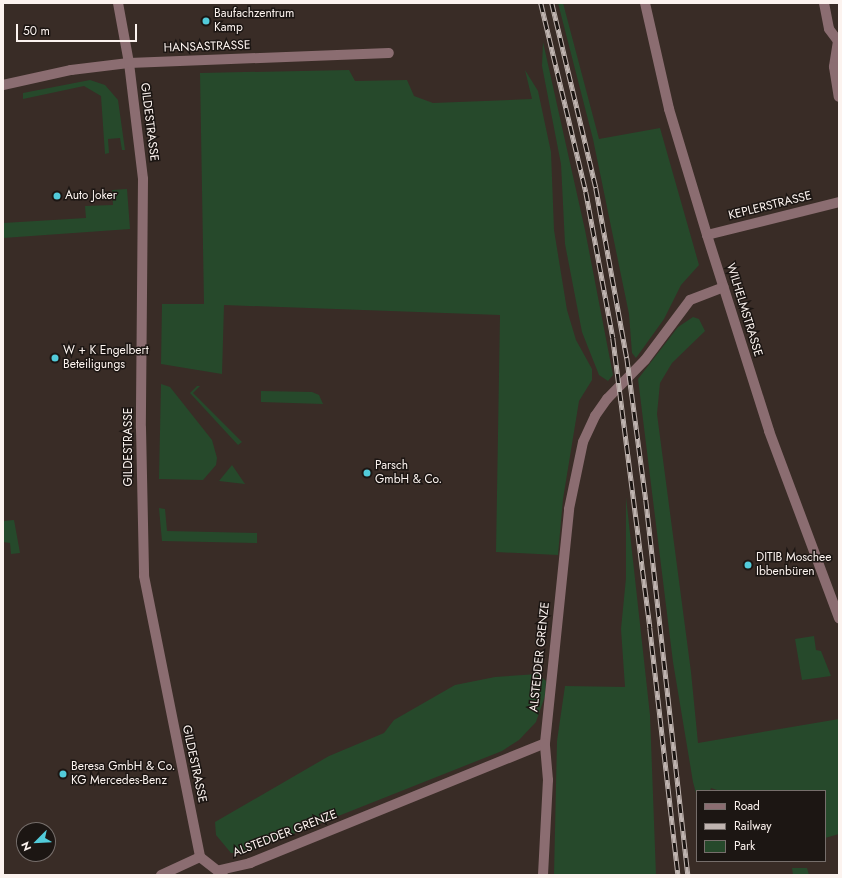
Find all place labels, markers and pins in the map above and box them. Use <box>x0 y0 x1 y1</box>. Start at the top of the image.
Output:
place label: Baufachzentrum Kamp <box>214 7 294 35</box>
marker: Baufachzentrum Kamp <box>201 16 211 26</box>
place label: Auto Joker <box>65 189 117 203</box>
marker: Auto Joker <box>52 191 62 201</box>
place label: W + K Engelbert Beteiligungs <box>63 344 149 372</box>
marker: W + K Engelbert Beteiligungs <box>50 353 60 363</box>
place label: Parsch GmbH & Co. <box>375 459 442 487</box>
marker: Parsch GmbH & Co. <box>362 468 372 478</box>
place label: DITIB Moschee Ibbenbüren <box>756 551 831 579</box>
marker: DITIB Moschee Ibbenbüren <box>743 560 753 570</box>
place label: Beresa GmbH & Co. KG Mercedes-Benz <box>71 760 175 788</box>
marker: Beresa GmbH & Co. KG Mercedes-Benz <box>58 769 68 779</box>

